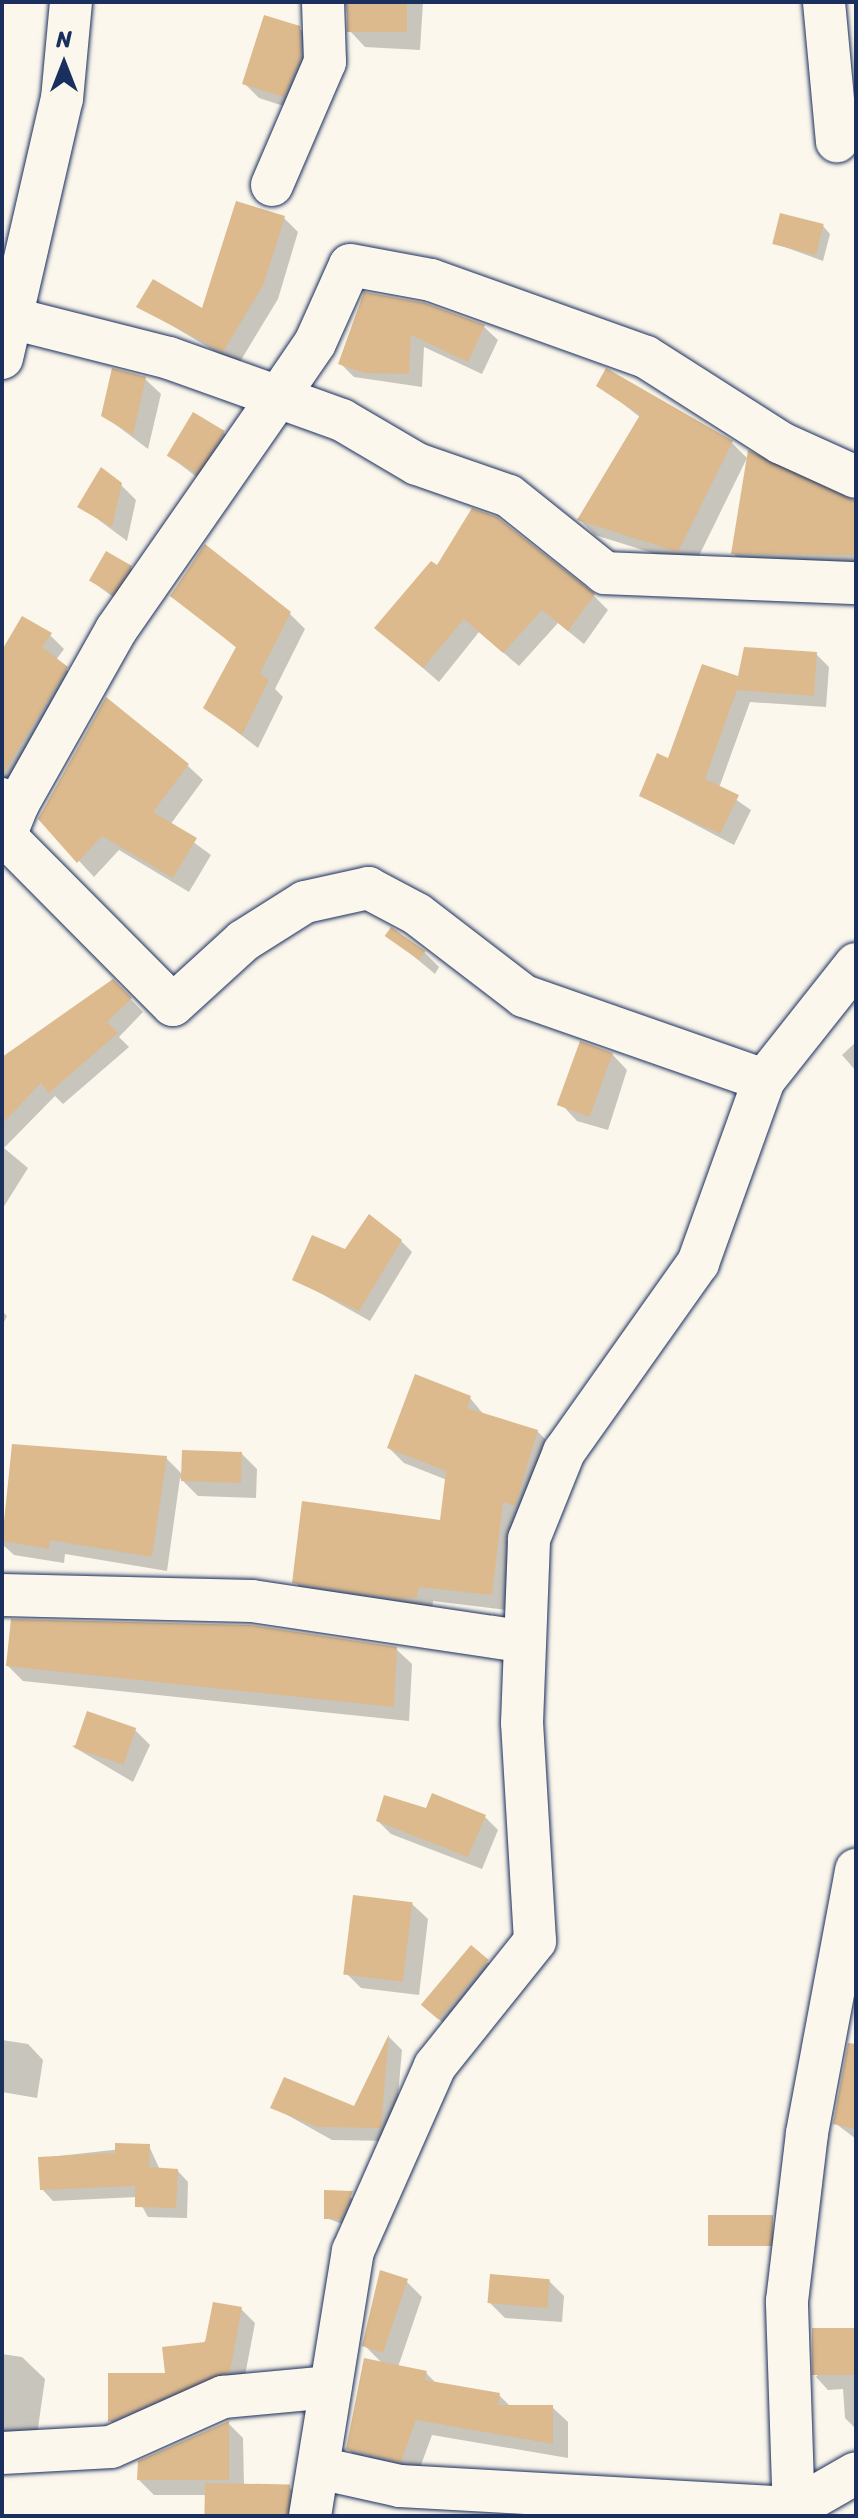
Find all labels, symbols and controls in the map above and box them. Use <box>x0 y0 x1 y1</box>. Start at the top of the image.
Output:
text: N <box>56 20 72 59</box>
north arrow <box>24 24 104 104</box>

